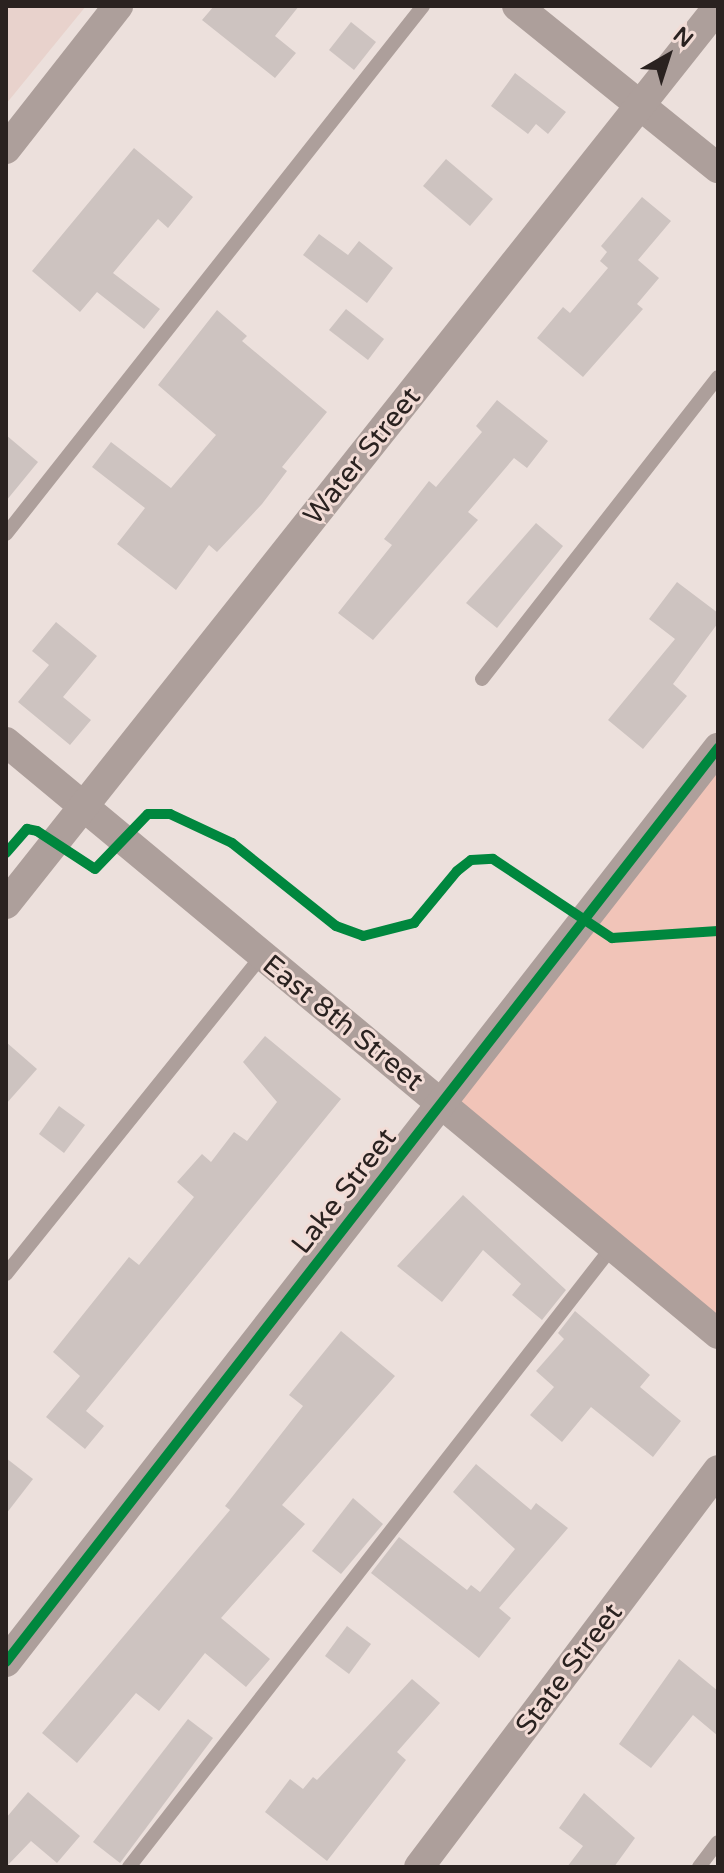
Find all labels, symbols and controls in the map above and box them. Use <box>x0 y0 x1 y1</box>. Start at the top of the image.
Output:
north arrow <box>628 16 708 96</box>
text: N <box>668 22 698 53</box>
street label: Water Street <box>296 381 428 531</box>
street label: East 8th Street <box>256 948 430 1098</box>
street label: Lake Street <box>285 1122 403 1260</box>
street label: State Street <box>509 1596 629 1742</box>

